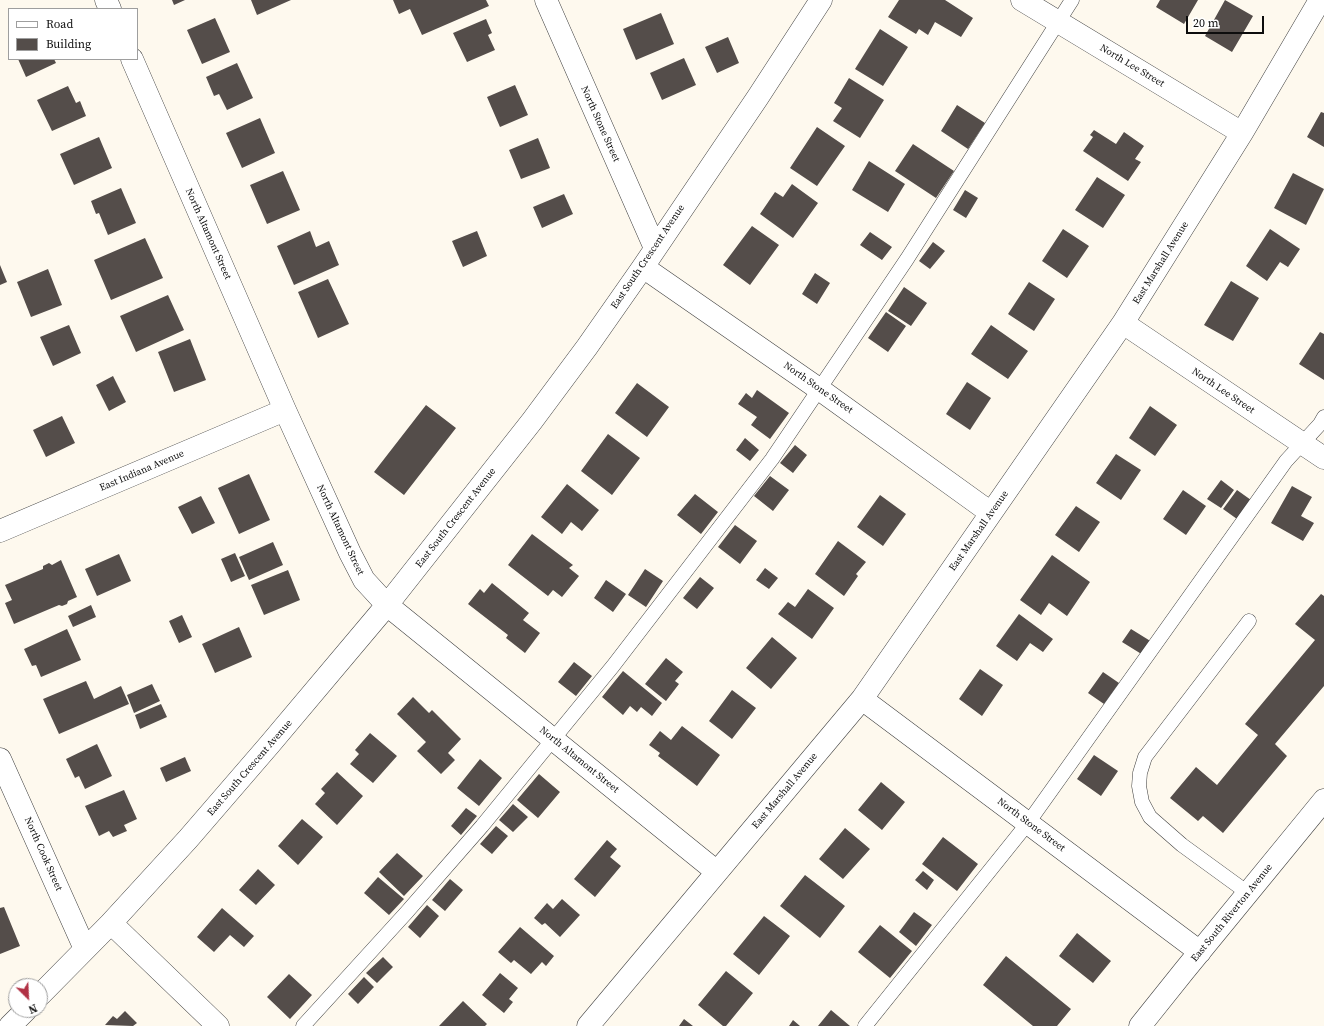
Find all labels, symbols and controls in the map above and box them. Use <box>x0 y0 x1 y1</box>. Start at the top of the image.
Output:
legend <box>8 8 138 60</box>
scale bar <box>1188 8 1266 34</box>
text: 20 m <box>1193 15 1219 31</box>
text: Road <box>46 16 73 32</box>
text: Building <box>46 36 91 52</box>
street label: North Lee Street <box>1098 42 1166 90</box>
street label: North Stone Street <box>578 84 622 164</box>
street label: North Altamont Street <box>182 187 234 281</box>
street label: East South Crescent Avenue <box>609 203 687 311</box>
street label: East Marshall Avenue <box>1131 219 1191 307</box>
street label: North Stone Street <box>781 360 855 416</box>
street label: North Lee Street <box>1189 366 1257 416</box>
street label: East Indiana Avenue <box>98 448 186 494</box>
street label: East South Crescent Avenue <box>413 466 499 570</box>
street label: North Altamont Street <box>314 483 366 577</box>
street label: East Marshall Avenue <box>947 488 1011 574</box>
street label: East South Crescent Avenue <box>205 718 295 818</box>
street label: North Altamont Street <box>537 724 621 796</box>
street label: East Marshall Avenue <box>750 751 820 831</box>
street label: North Stone Street <box>995 796 1067 854</box>
street label: North Cook Street <box>21 815 65 893</box>
street label: East South Riverton Avenue <box>1189 862 1275 964</box>
north arrow <box>8 978 48 1018</box>
text: N <box>26 1000 39 1017</box>

